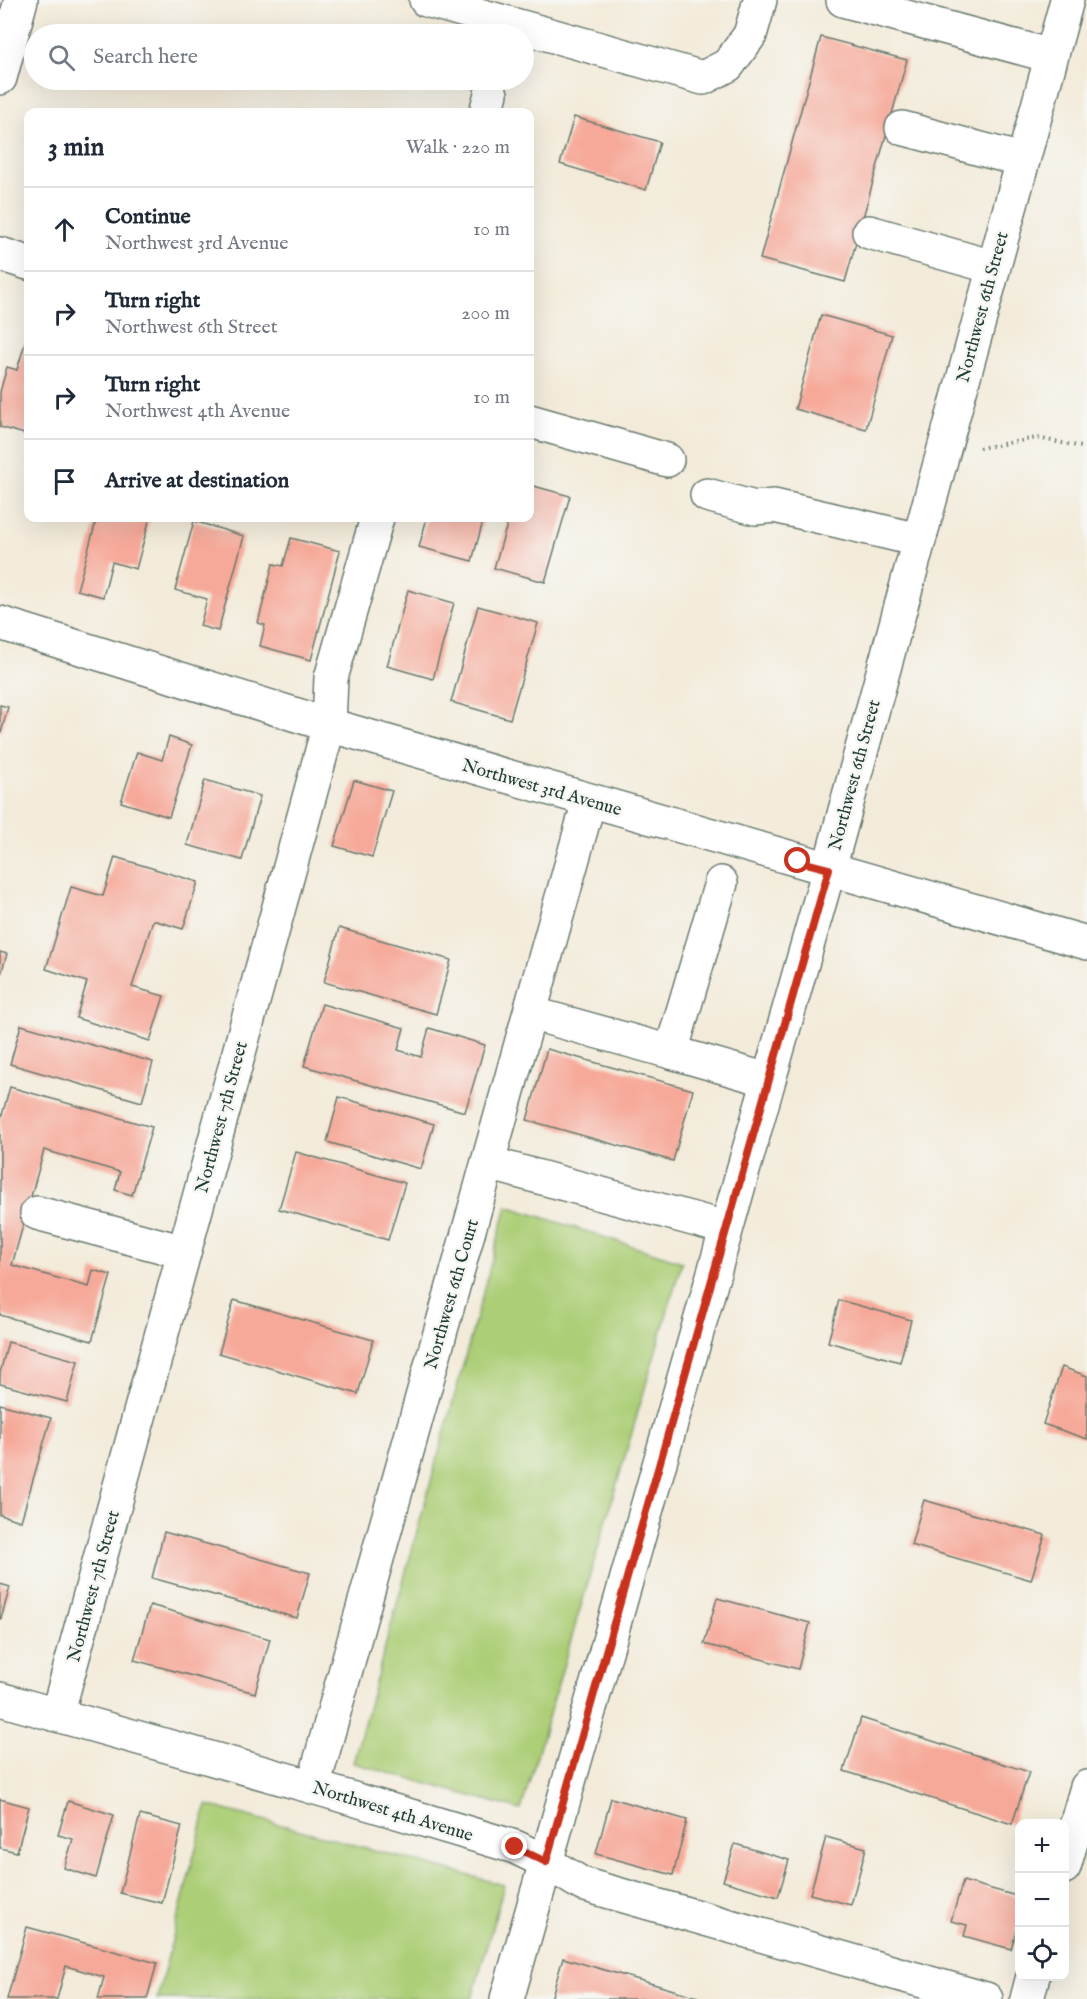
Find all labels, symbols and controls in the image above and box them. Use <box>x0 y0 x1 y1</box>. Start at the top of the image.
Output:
search box <box>24 24 534 90</box>
icon: search <box>45 41 78 74</box>
text: Search here <box>93 43 198 71</box>
text: 3 min <box>48 131 104 164</box>
text: Walk · 220 m <box>406 135 510 160</box>
text: Continue <box>105 203 191 231</box>
icon: ahead <box>48 213 81 246</box>
text: 10 m <box>473 217 510 242</box>
street label: Northwest 6th Street <box>952 229 1015 385</box>
text: Northwest 3rd Avenue <box>105 231 288 256</box>
text: Turn right <box>105 287 200 315</box>
icon: right <box>48 297 81 330</box>
text: 200 m <box>461 301 510 326</box>
text: Northwest 6th Street <box>105 315 278 340</box>
text: Turn right <box>105 371 200 399</box>
icon: right <box>48 381 81 414</box>
text: 10 m <box>473 385 510 410</box>
text: Northwest 4th Avenue <box>105 399 290 424</box>
icon: arrive <box>48 465 81 498</box>
text: Arrive at destination <box>105 467 289 495</box>
street label: Northwest 6th Street <box>824 697 887 853</box>
street label: Northwest 3rd Avenue <box>459 755 624 822</box>
route start <box>784 847 810 873</box>
street label: Northwest 7th Street <box>191 1039 254 1196</box>
street label: Northwest 6th Court <box>420 1217 485 1372</box>
street label: Northwest 7th Street <box>63 1508 126 1665</box>
street label: Northwest 4th Avenue <box>309 1777 476 1848</box>
map controls <box>1015 1819 1069 1981</box>
button: + <box>1015 1819 1069 1873</box>
route end <box>501 1833 527 1859</box>
button: − <box>1015 1873 1069 1927</box>
button: locate <box>1015 1927 1069 1981</box>

